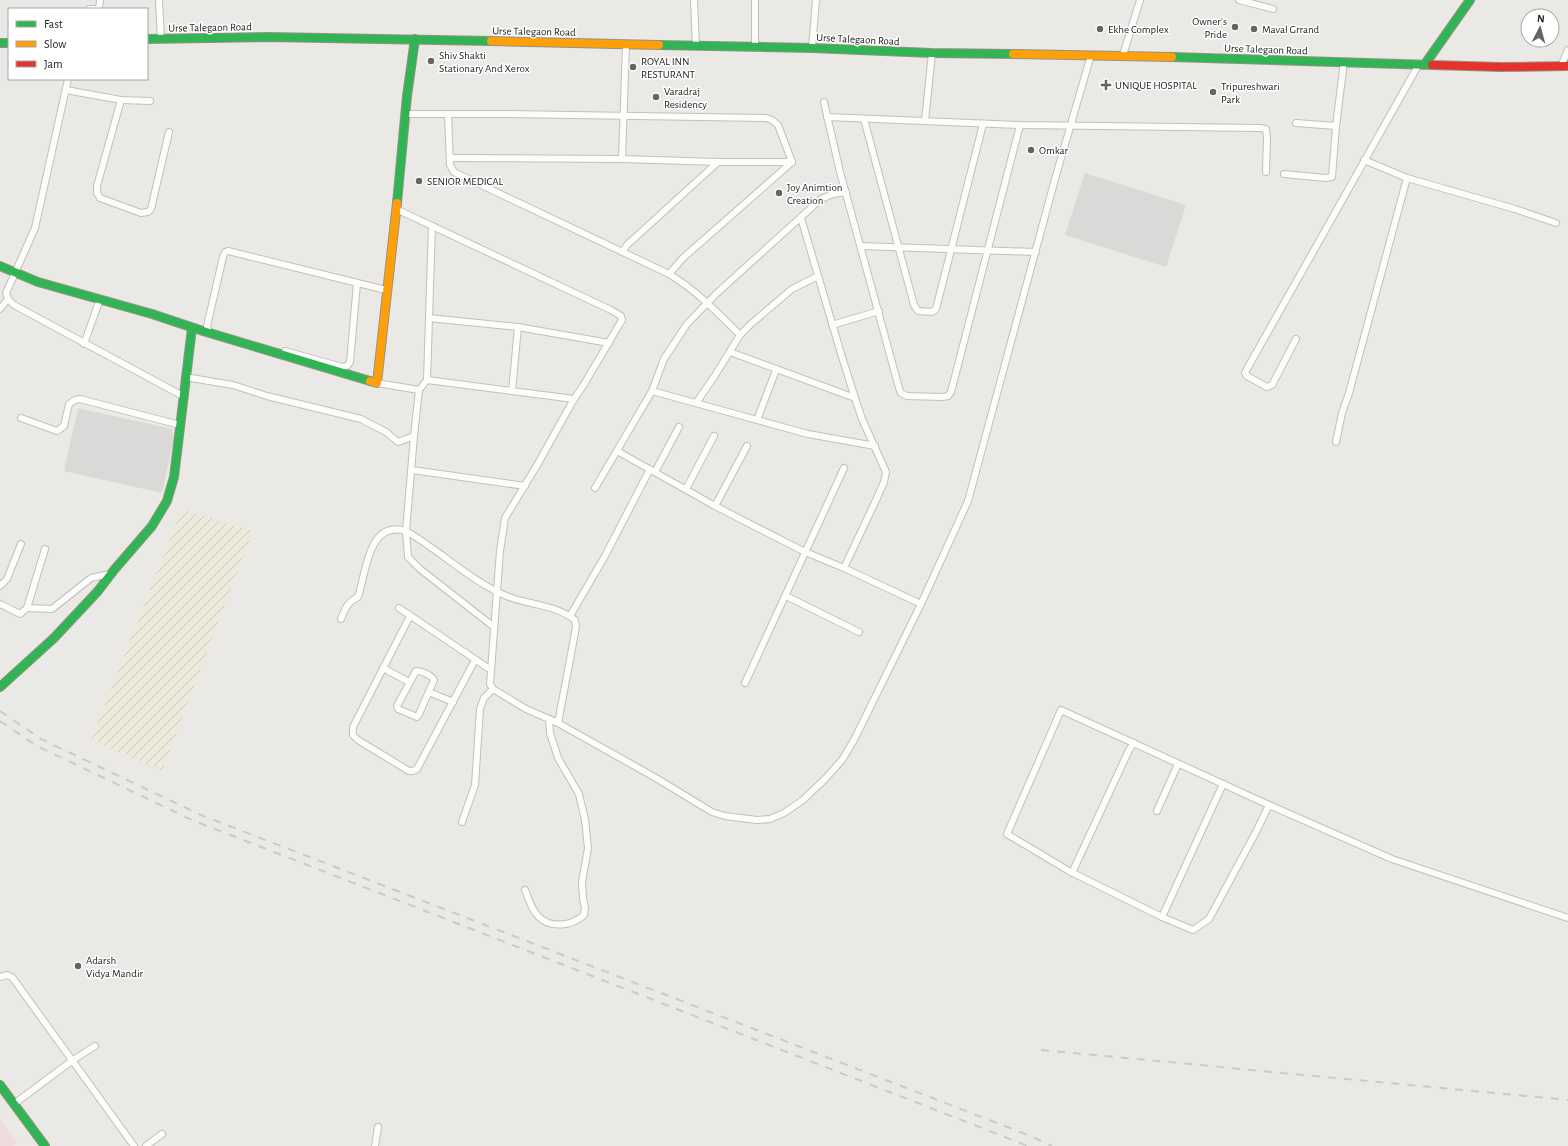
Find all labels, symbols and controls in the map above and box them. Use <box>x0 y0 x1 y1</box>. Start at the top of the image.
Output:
legend <box>8 8 148 80</box>
north arrow <box>1520 8 1560 48</box>
text: N <box>1537 13 1545 24</box>
place label: Owner's Pride <box>1192 16 1227 40</box>
text: Fast <box>44 18 63 30</box>
street label: Urse Talegaon Road <box>168 21 252 34</box>
marker: Owner's Pride <box>1230 22 1240 32</box>
marker: Ekhe Complex <box>1095 24 1105 34</box>
place label: Ekhe Complex <box>1108 24 1169 35</box>
marker: Maval Grrand <box>1249 24 1259 34</box>
place label: Maval Grrand <box>1262 24 1320 35</box>
street label: Urse Talegaon Road <box>492 25 576 38</box>
street label: Urse Talegaon Road <box>816 32 900 47</box>
text: Slow <box>44 38 66 50</box>
street label: Urse Talegaon Road <box>1224 43 1308 56</box>
place label: Shiv Shakti Stationary And Xerox <box>439 50 530 74</box>
marker: Shiv Shakti Stationary And Xerox <box>426 56 436 66</box>
place label: ROYAL INN RESTURANT <box>641 56 696 80</box>
text: Jam <box>44 58 63 70</box>
marker: ROYAL INN RESTURANT <box>628 62 638 72</box>
marker: UNIQUE HOSPITAL <box>1100 79 1112 91</box>
place label: UNIQUE HOSPITAL <box>1115 80 1197 91</box>
place label: Tripureshwari Park <box>1221 81 1280 105</box>
place label: Varadraj Residency <box>664 86 707 110</box>
marker: Tripureshwari Park <box>1208 87 1218 97</box>
marker: Varadraj Residency <box>651 92 661 102</box>
marker: Omkar <box>1026 145 1036 155</box>
place label: Omkar <box>1039 145 1069 156</box>
marker: SENIOR MEDICAL <box>414 176 424 186</box>
place label: SENIOR MEDICAL <box>427 176 504 187</box>
place label: Joy Animtion Creation <box>787 182 842 206</box>
marker: Joy Animtion Creation <box>774 188 784 198</box>
place label: Adarsh Vidya Mandir <box>86 955 144 979</box>
marker: Adarsh Vidya Mandir <box>73 961 83 971</box>

